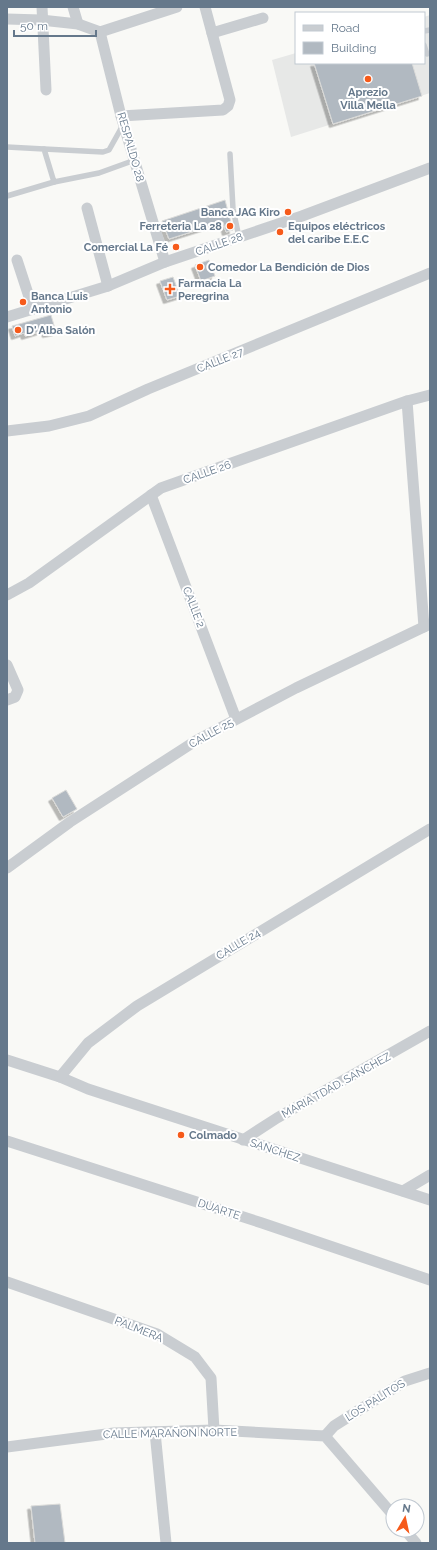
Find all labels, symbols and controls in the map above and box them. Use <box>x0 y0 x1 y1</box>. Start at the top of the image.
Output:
scale bar <box>14 12 96 38</box>
legend <box>295 12 425 64</box>
text: 50 m <box>20 19 48 33</box>
text: Road <box>331 21 360 35</box>
text: Building <box>331 41 377 55</box>
marker: Aprezio Villa Mella <box>363 74 373 84</box>
place label: Aprezio Villa Mella <box>340 86 396 112</box>
street label: RESPALDO 28 <box>114 111 147 183</box>
place label: Banca JAG Kiro <box>201 206 280 219</box>
marker: Banca JAG Kiro <box>283 207 293 217</box>
place label: Ferreteria La 28 <box>139 220 222 233</box>
place label: Equipos eléctricos del caribe E.E.C <box>288 220 386 246</box>
marker: Ferreteria La 28 <box>225 221 235 231</box>
marker: Equipos eléctricos del caribe E.E.C <box>275 227 285 237</box>
street label: CALLE 28 <box>194 230 245 259</box>
place label: Comercial La Fé <box>84 241 168 254</box>
marker: Comercial La Fé <box>171 242 181 252</box>
place label: Comedor La Bendición de Dios <box>208 261 370 274</box>
marker: Comedor La Bendición de Dios <box>195 262 205 272</box>
place label: Farmacia La Peregrina <box>178 277 242 303</box>
marker: Farmacia La Peregrina <box>165 284 175 294</box>
place label: Banca Luis Antonio <box>31 290 89 316</box>
marker: Banca Luis Antonio <box>18 297 28 307</box>
place label: D' Alba Salón <box>26 324 96 337</box>
marker: D' Alba Salón <box>13 325 23 335</box>
street label: CALLE 27 <box>195 345 245 376</box>
street label: CALLE 26 <box>182 458 233 487</box>
street label: CALLE 2 <box>180 585 207 630</box>
street label: CALLE 25 <box>187 716 236 751</box>
street label: CALLE 24 <box>214 926 263 963</box>
street label: MARIA TDAD. SANCHEZ <box>279 1050 393 1121</box>
place label: Colmado <box>189 1129 237 1142</box>
marker: Colmado <box>176 1130 186 1140</box>
street label: SANCHEZ <box>248 1136 302 1165</box>
street label: DUARTE <box>196 1197 242 1223</box>
street label: PALMERA <box>113 1314 165 1345</box>
street label: LOS PALITOS <box>343 1377 408 1424</box>
street label: CALLE MARAÑON NORTE <box>103 1425 237 1441</box>
north arrow <box>385 1498 425 1538</box>
text: N <box>401 1502 412 1516</box>

